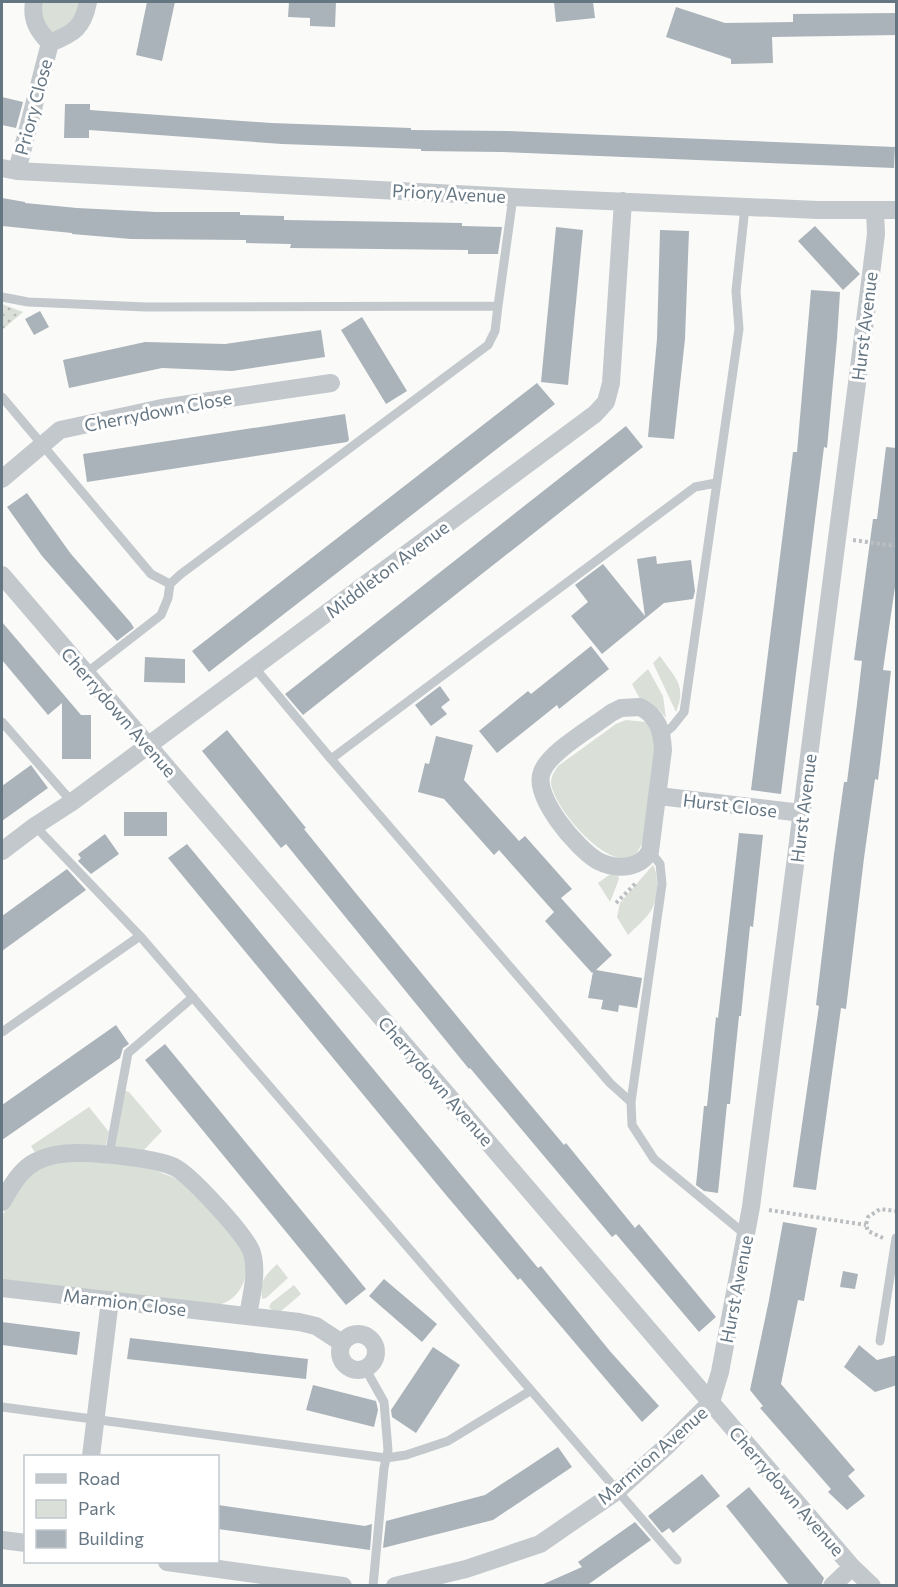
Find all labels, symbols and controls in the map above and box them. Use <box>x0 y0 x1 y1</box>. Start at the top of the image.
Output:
street label: Priory Close <box>10 56 56 158</box>
street label: Priory Avenue <box>392 179 506 207</box>
street label: Hurst Avenue <box>846 270 882 382</box>
street label: Cherrydown Close <box>82 386 234 436</box>
street label: Middleton Avenue <box>321 516 453 622</box>
street label: Cherrydown Avenue <box>57 643 181 781</box>
street label: Hurst Avenue <box>785 752 821 864</box>
street label: Hurst Close <box>682 788 778 822</box>
street label: Cherrydown Avenue <box>374 1012 498 1150</box>
street label: Hurst Avenue <box>715 1233 757 1345</box>
street label: Marmion Close <box>62 1284 188 1320</box>
street label: Marmion Avenue <box>593 1401 711 1509</box>
street label: Cherrydown Avenue <box>725 1422 849 1560</box>
legend <box>24 1455 219 1563</box>
text: Road <box>78 1467 120 1489</box>
text: Park <box>78 1497 116 1519</box>
text: Building <box>78 1527 144 1549</box>

